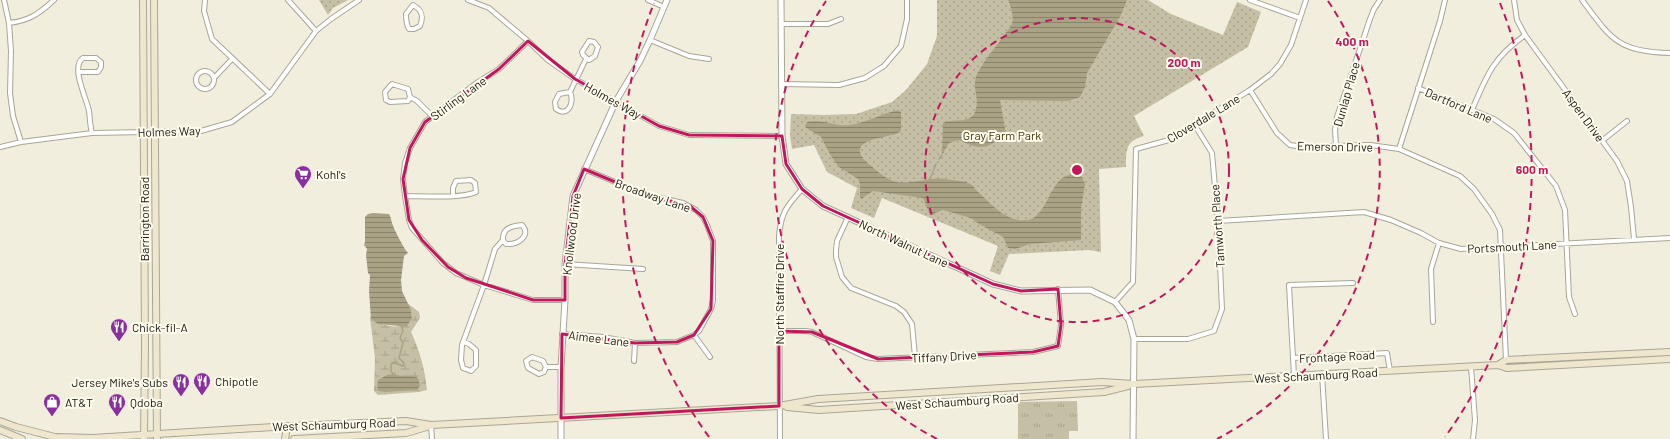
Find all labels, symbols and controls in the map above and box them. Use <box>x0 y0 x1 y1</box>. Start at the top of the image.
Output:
text: 400 m <box>1335 34 1369 48</box>
text: 200 m <box>1168 55 1200 69</box>
street label: Dunlap Place <box>1330 60 1362 128</box>
street label: Stirling Lane <box>427 73 489 123</box>
street label: Holmes Way <box>582 79 644 122</box>
street label: Dartford Lane <box>1423 85 1495 125</box>
street label: Aspen Drive <box>1560 86 1608 144</box>
street label: Cloverdale Lane <box>1164 91 1242 145</box>
street label: Holmes Way <box>137 123 201 139</box>
park label: Gray Farm Park <box>963 128 1041 142</box>
street label: Emerson Drive <box>1297 138 1373 154</box>
text: 600 m <box>1516 162 1548 176</box>
centre of rings <box>1070 163 1084 177</box>
supermarket icon: Kohl's <box>293 164 313 189</box>
place label: Kohl's <box>316 167 346 181</box>
street label: Broadway Lane <box>613 175 693 215</box>
street label: Barrington Road <box>137 177 151 261</box>
street label: Tamworth Place <box>1207 184 1227 268</box>
street label: Knollwood Drive <box>559 192 583 276</box>
street label: North Walnut Lane <box>857 216 951 270</box>
street label: Portsmouth Lane <box>1467 237 1557 255</box>
street label: North Staffire Drive <box>772 244 786 345</box>
restaurant icon: Chick-fil-A <box>109 317 129 342</box>
place label: Chick-fil-A <box>132 320 188 334</box>
street label: Aimee Lane <box>568 327 630 349</box>
street label: Tiffany Drive <box>911 347 977 365</box>
street label: Frontage Road <box>1299 347 1375 365</box>
street label: West Schaumburg Road <box>1254 365 1378 385</box>
restaurant icon: Chipotle <box>192 371 212 396</box>
restaurant icon: Jersey Mike's Subs <box>171 372 191 397</box>
place label: Chipotle <box>215 374 258 388</box>
place label: Jersey Mike's Subs <box>72 375 168 389</box>
street label: West Schaumburg Road <box>895 390 1019 412</box>
shop icon: AT&T <box>42 392 62 417</box>
restaurant icon: Qdoba <box>107 392 127 417</box>
place label: AT&T <box>65 395 93 409</box>
place label: Qdoba <box>130 395 163 409</box>
street label: West Schaumburg Road <box>272 415 396 433</box>

